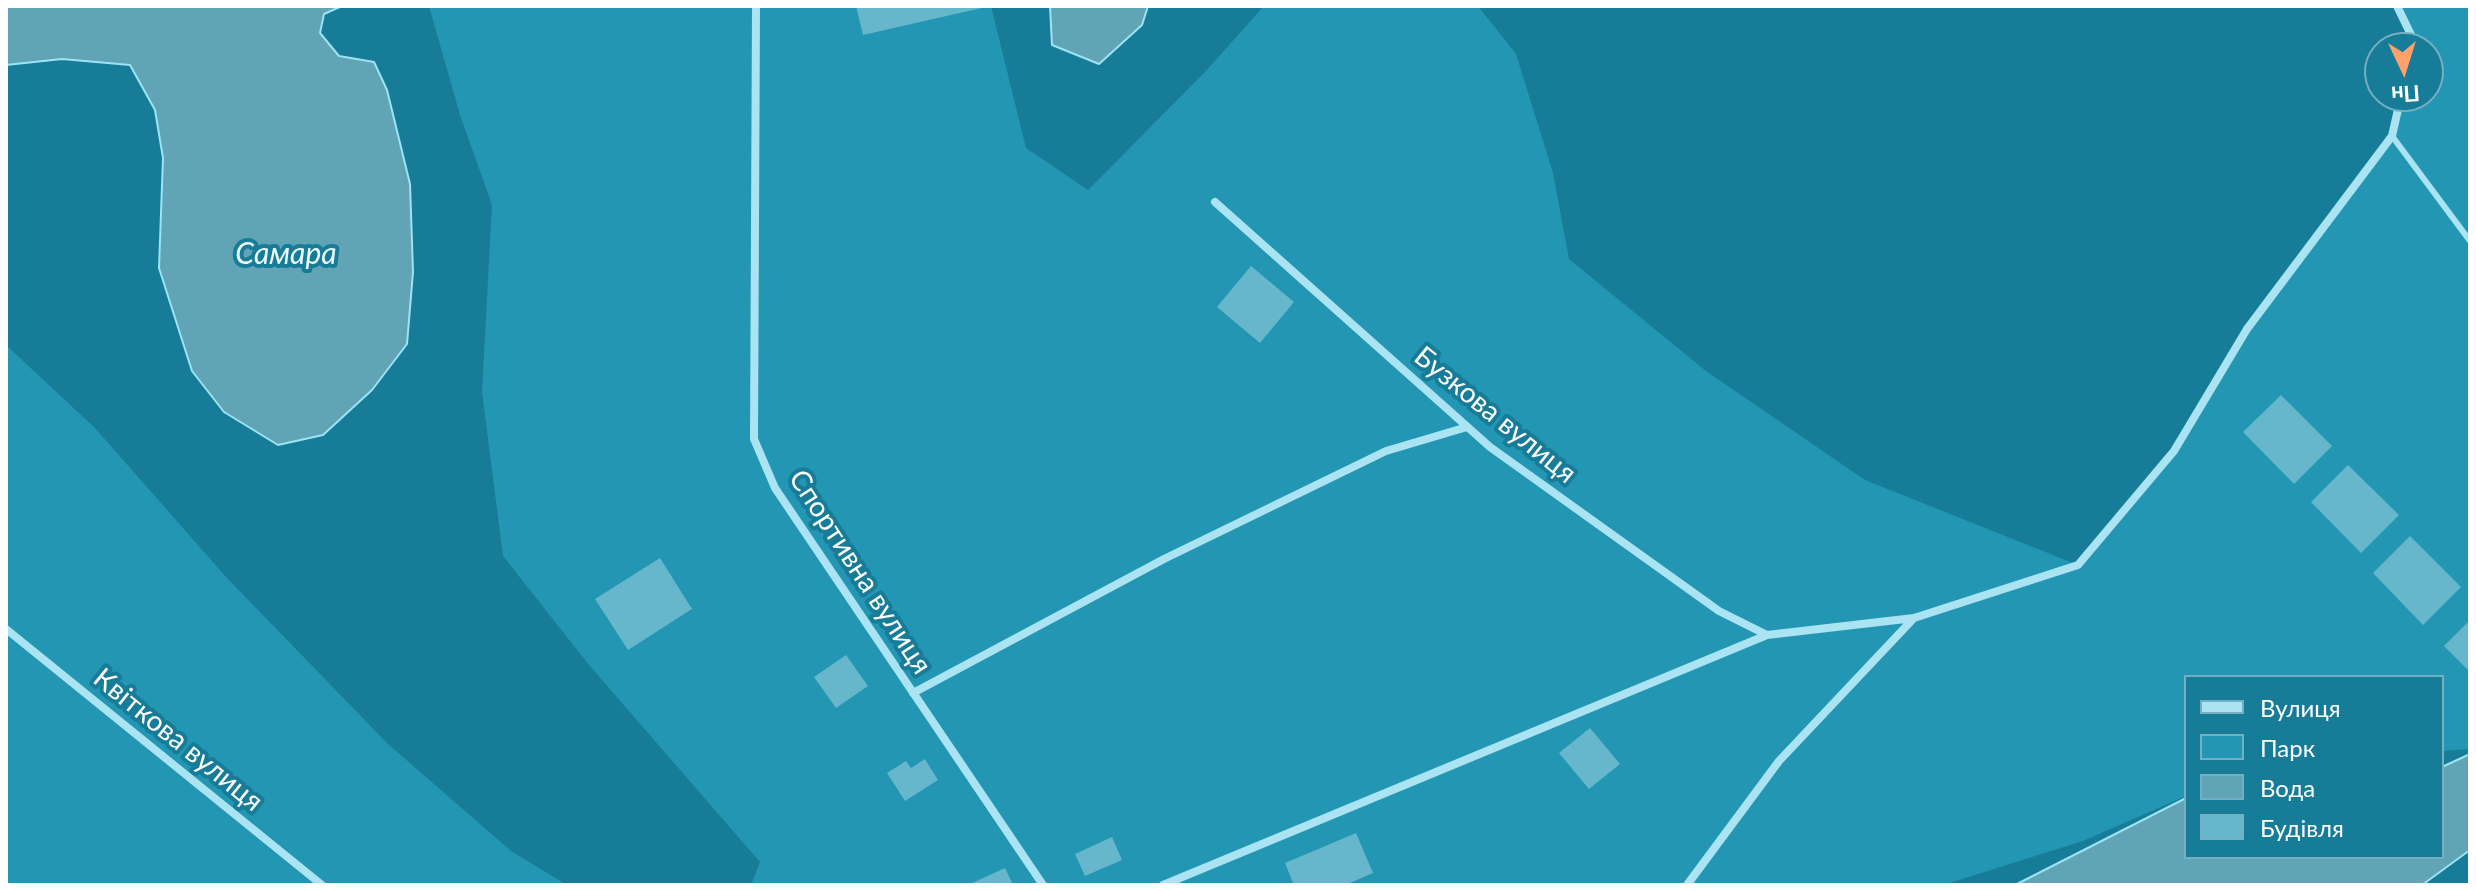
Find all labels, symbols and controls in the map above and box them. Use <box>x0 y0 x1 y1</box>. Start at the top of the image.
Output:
north arrow <box>2364 32 2444 112</box>
text: Пн <box>2390 80 2421 109</box>
water label: Самара <box>235 236 337 272</box>
street label: Бузкова вулиця <box>1407 340 1583 490</box>
street label: Спортивна вулиця <box>782 464 938 680</box>
street label: Квіткова вулиця <box>87 661 269 819</box>
legend <box>2184 675 2444 859</box>
text: Вулиця <box>2260 693 2341 722</box>
text: Парк <box>2260 733 2315 762</box>
text: Вода <box>2260 773 2315 802</box>
text: Будівля <box>2260 813 2344 842</box>

